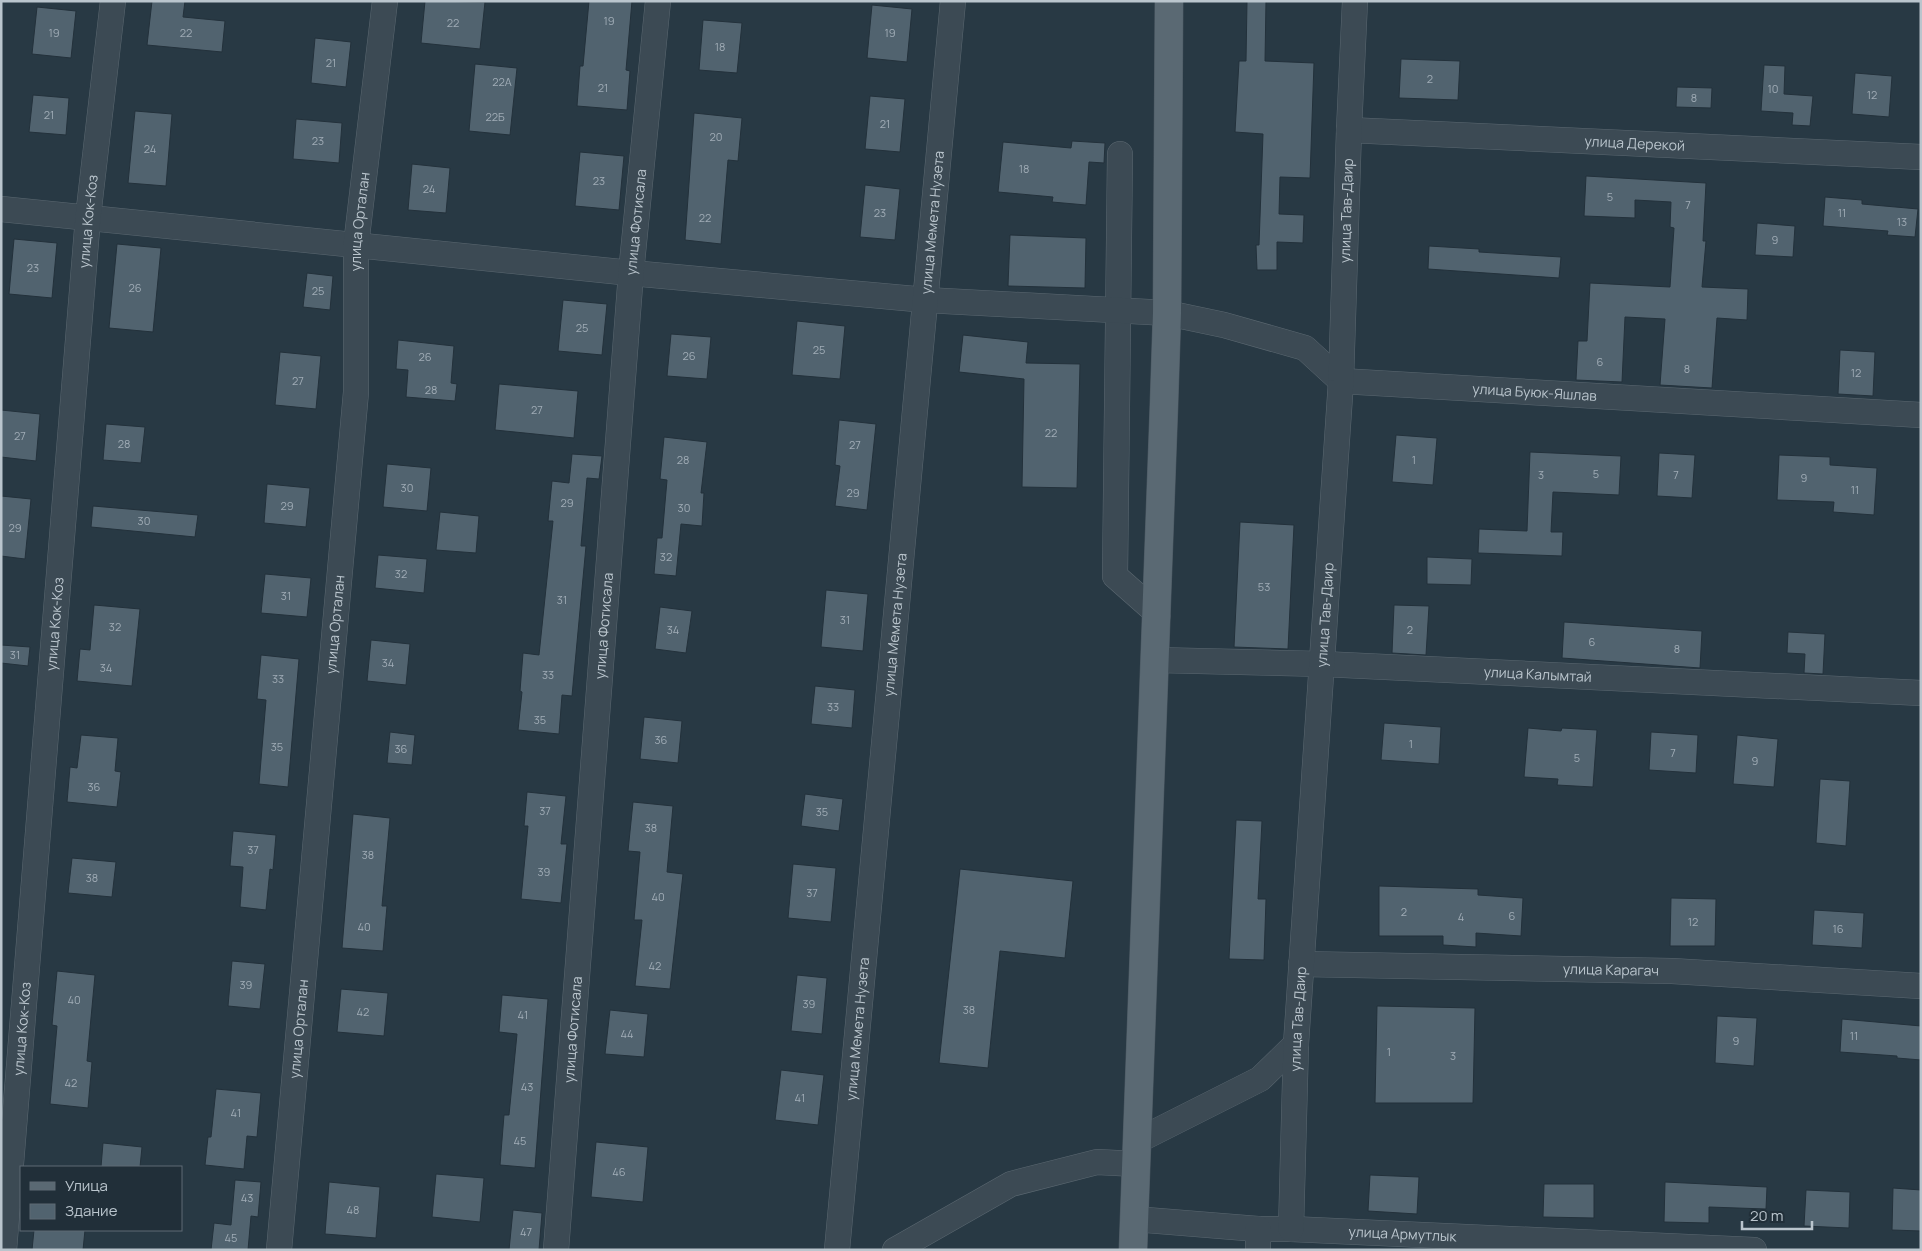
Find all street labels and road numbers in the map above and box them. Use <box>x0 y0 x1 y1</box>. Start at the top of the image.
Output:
street label: улица Дерекой <box>1584 131 1685 155</box>
street label: улица Мемета Нузета <box>916 150 948 295</box>
street label: улица Тав-Даир <box>1335 158 1357 263</box>
street label: улица Фотисала <box>621 168 650 276</box>
street label: улица Орталан <box>346 171 374 271</box>
street label: улица Кок-Коз <box>74 174 102 269</box>
street label: улица Буюк-Яшлав <box>1472 379 1598 405</box>
street label: улица Мемета Нузета <box>878 552 911 697</box>
street label: улица Тав-Даир <box>1312 562 1338 668</box>
street label: улица Фотисала <box>590 572 617 680</box>
street label: улица Орталан <box>321 574 349 675</box>
street label: улица Кок-Коз <box>41 576 68 672</box>
street label: улица Калымтай <box>1483 662 1592 686</box>
street label: улица Мемета Нузета <box>841 956 873 1102</box>
street label: улица Карагач <box>1563 959 1659 980</box>
street label: улица Тав-Даир <box>1285 966 1310 1072</box>
street label: улица Фотисала <box>559 976 586 1084</box>
street label: улица Орталан <box>284 978 312 1079</box>
street label: улица Кок-Коз <box>8 981 35 1076</box>
street label: улица Армутлык <box>1348 1222 1458 1246</box>

